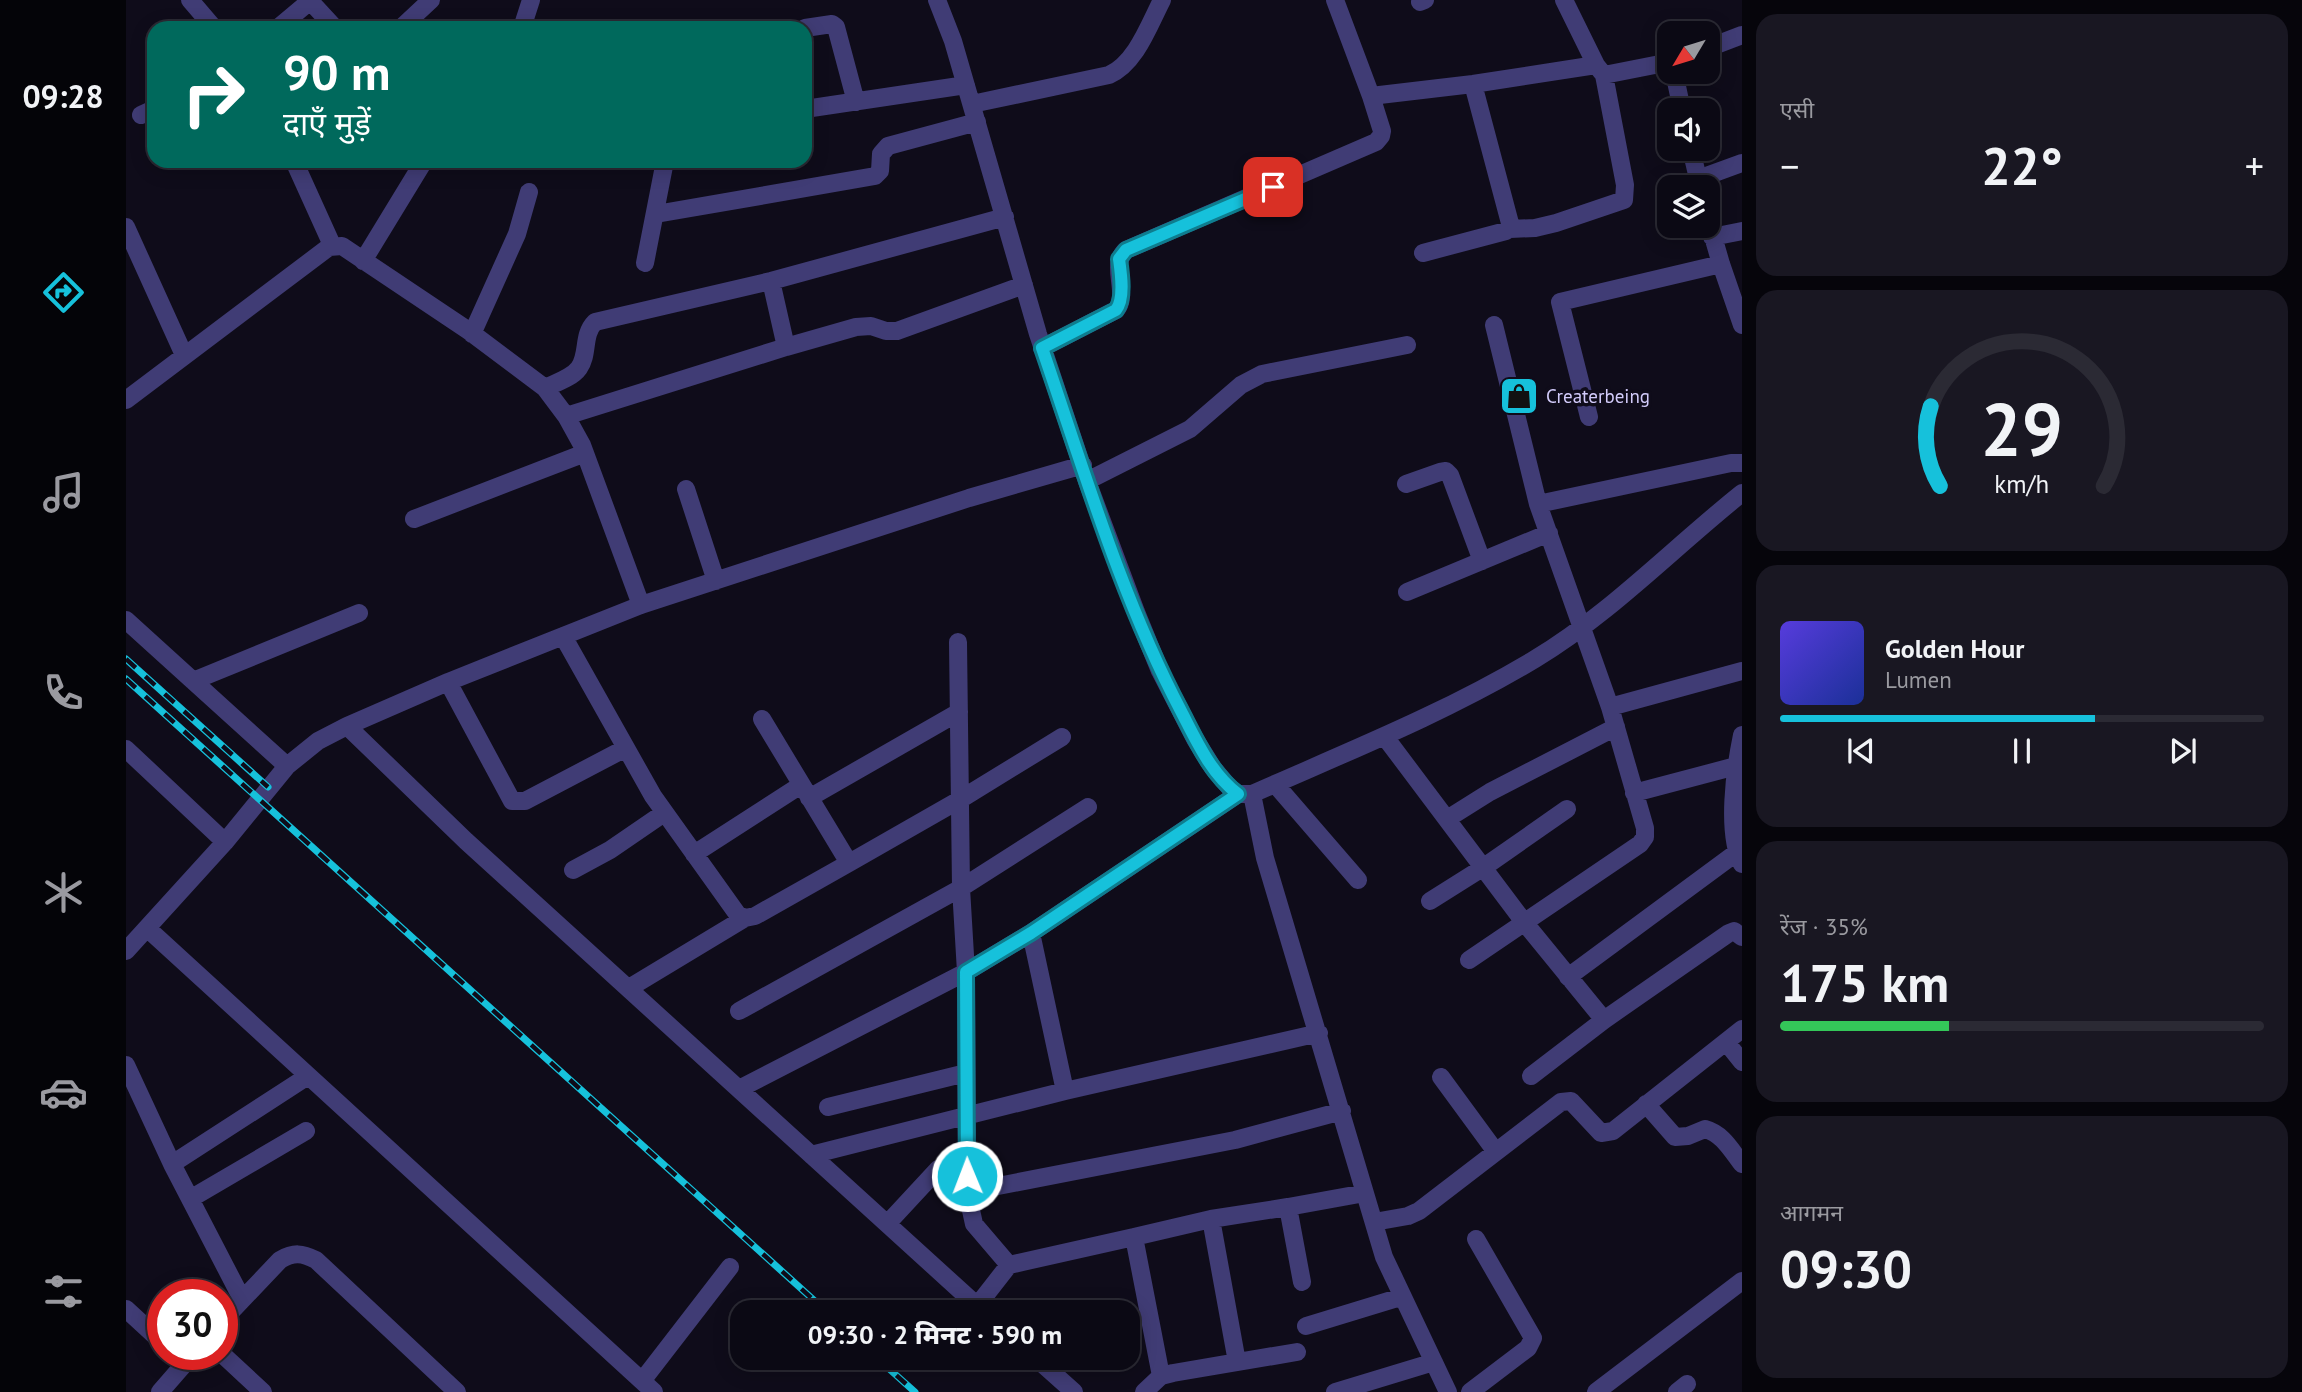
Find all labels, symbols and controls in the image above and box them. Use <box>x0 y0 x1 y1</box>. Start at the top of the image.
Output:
north arrow <box>1657 21 1720 84</box>
map controls <box>1657 21 1720 238</box>
text: 90 m <box>283 40 390 104</box>
icon: right <box>168 49 259 140</box>
text: 09:28 <box>22 75 104 117</box>
text: एसी <box>1780 95 1814 124</box>
button: sound <box>1657 98 1720 161</box>
text: दाएँ मुड़ें <box>283 102 371 144</box>
text: 22° <box>1981 132 2063 199</box>
text: − <box>1780 141 1799 190</box>
text: + <box>2245 141 2264 190</box>
pin <box>1243 157 1303 217</box>
icon: arrive <box>1254 168 1292 206</box>
button: layers <box>1657 175 1720 238</box>
icon: directions <box>39 268 88 317</box>
shop icon: Createrbeing <box>1498 375 1540 417</box>
text: 29 <box>1981 383 2063 477</box>
place label: Createrbeing <box>1546 384 1650 408</box>
icon: music <box>39 468 88 517</box>
text: km/h <box>1995 468 2049 500</box>
text: Golden Hour <box>1885 632 2024 665</box>
text: Lumen <box>1885 665 1952 694</box>
icon: phone <box>39 668 88 717</box>
icon: previous <box>1842 732 1880 770</box>
icon: pause <box>2003 732 2041 770</box>
icon: next <box>2164 732 2202 770</box>
icon: climate <box>39 868 88 917</box>
text: रेंज · 35% <box>1780 912 1868 941</box>
text: 175 km <box>1780 949 1949 1016</box>
icon: car <box>39 1068 88 1117</box>
position arrow <box>930 1139 1004 1213</box>
text: आगमन <box>1780 1198 1843 1227</box>
text: 09:30 <box>1780 1235 1912 1302</box>
icon: filters <box>39 1267 88 1316</box>
speed limit sign: 30 <box>147 1279 238 1370</box>
text: 09:30 · 2 मिनट · 590 m <box>808 1318 1062 1351</box>

